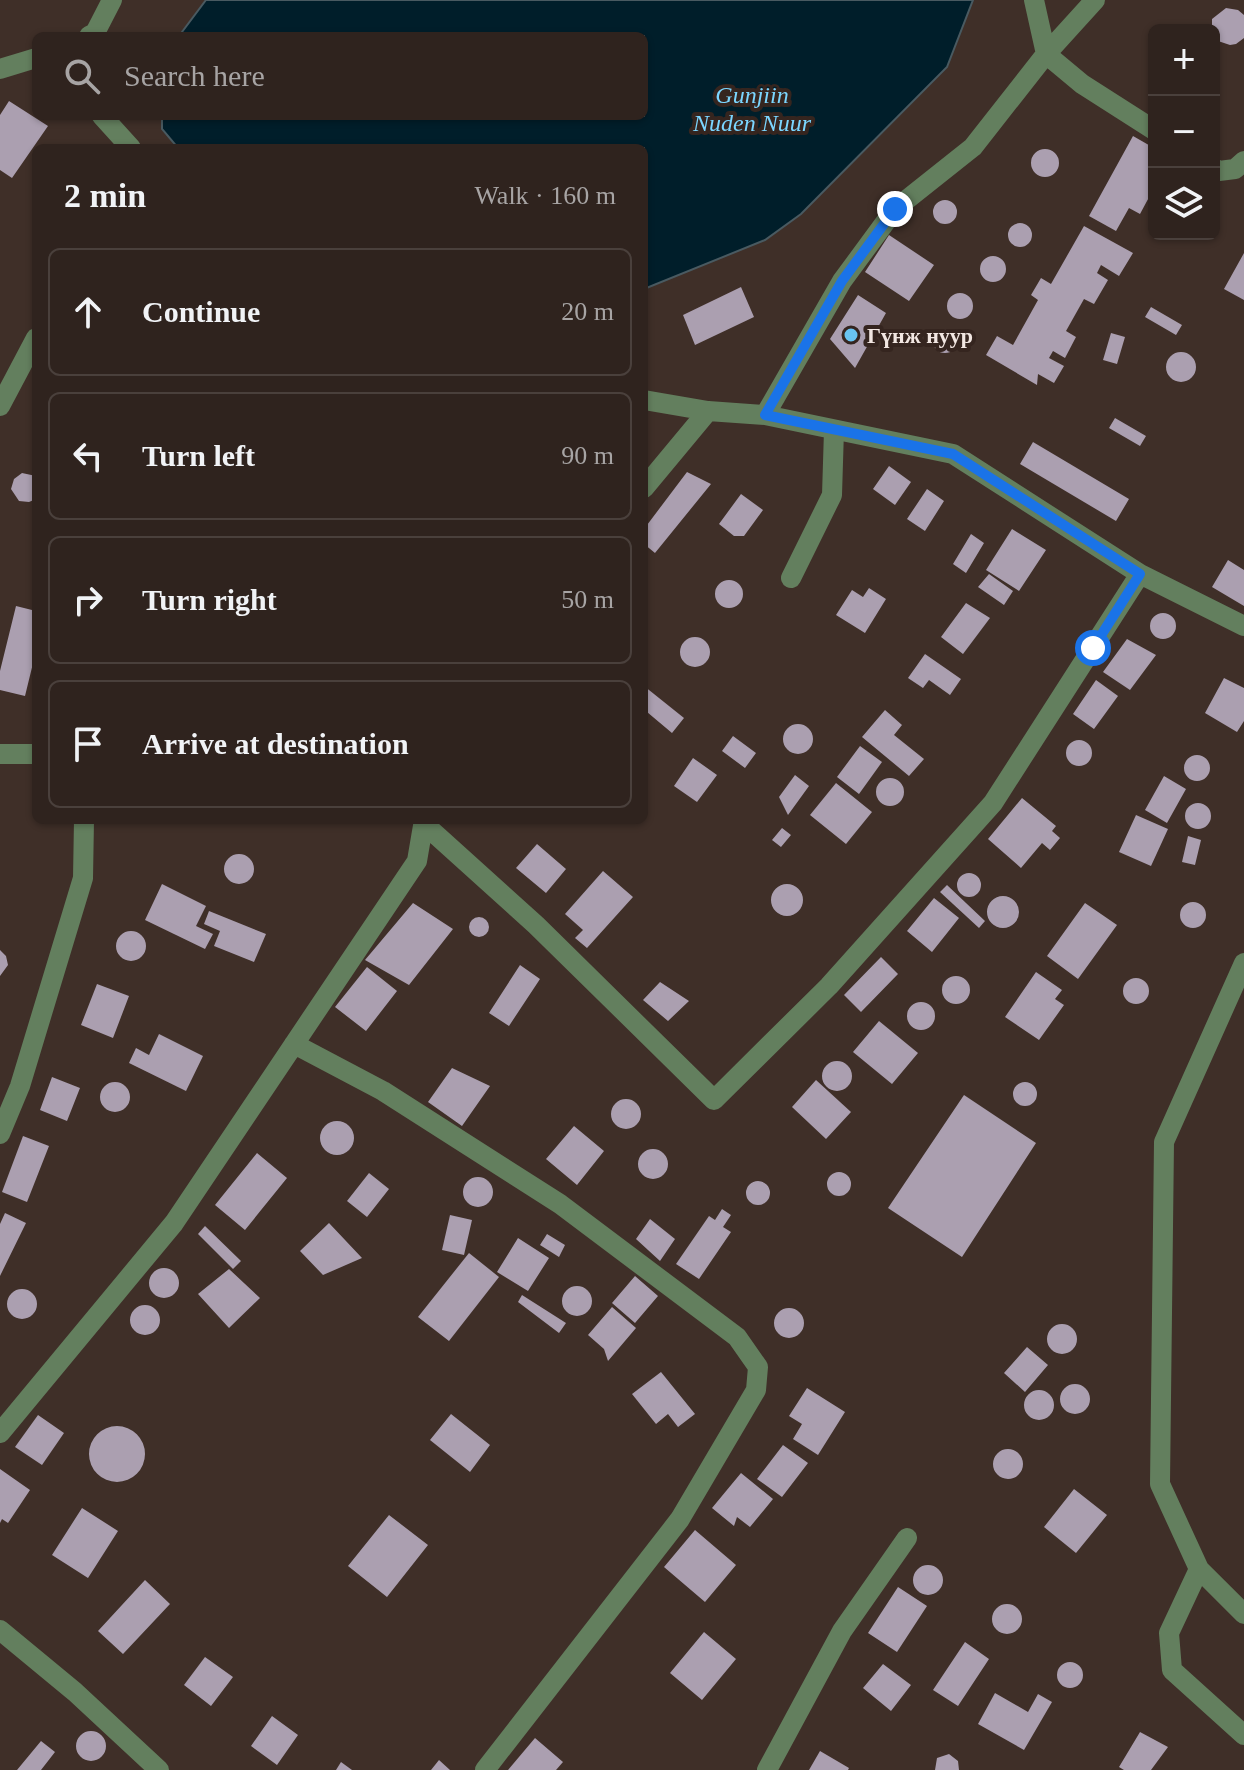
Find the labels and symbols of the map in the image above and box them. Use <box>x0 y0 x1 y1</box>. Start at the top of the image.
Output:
water label: Gunjiin Nuden Nuur <box>692 82 812 136</box>
route end <box>877 191 913 227</box>
place label: Гүнж нуур <box>867 323 973 348</box>
marker: Гүнж нуур <box>842 326 860 344</box>
route start <box>1075 630 1111 666</box>

